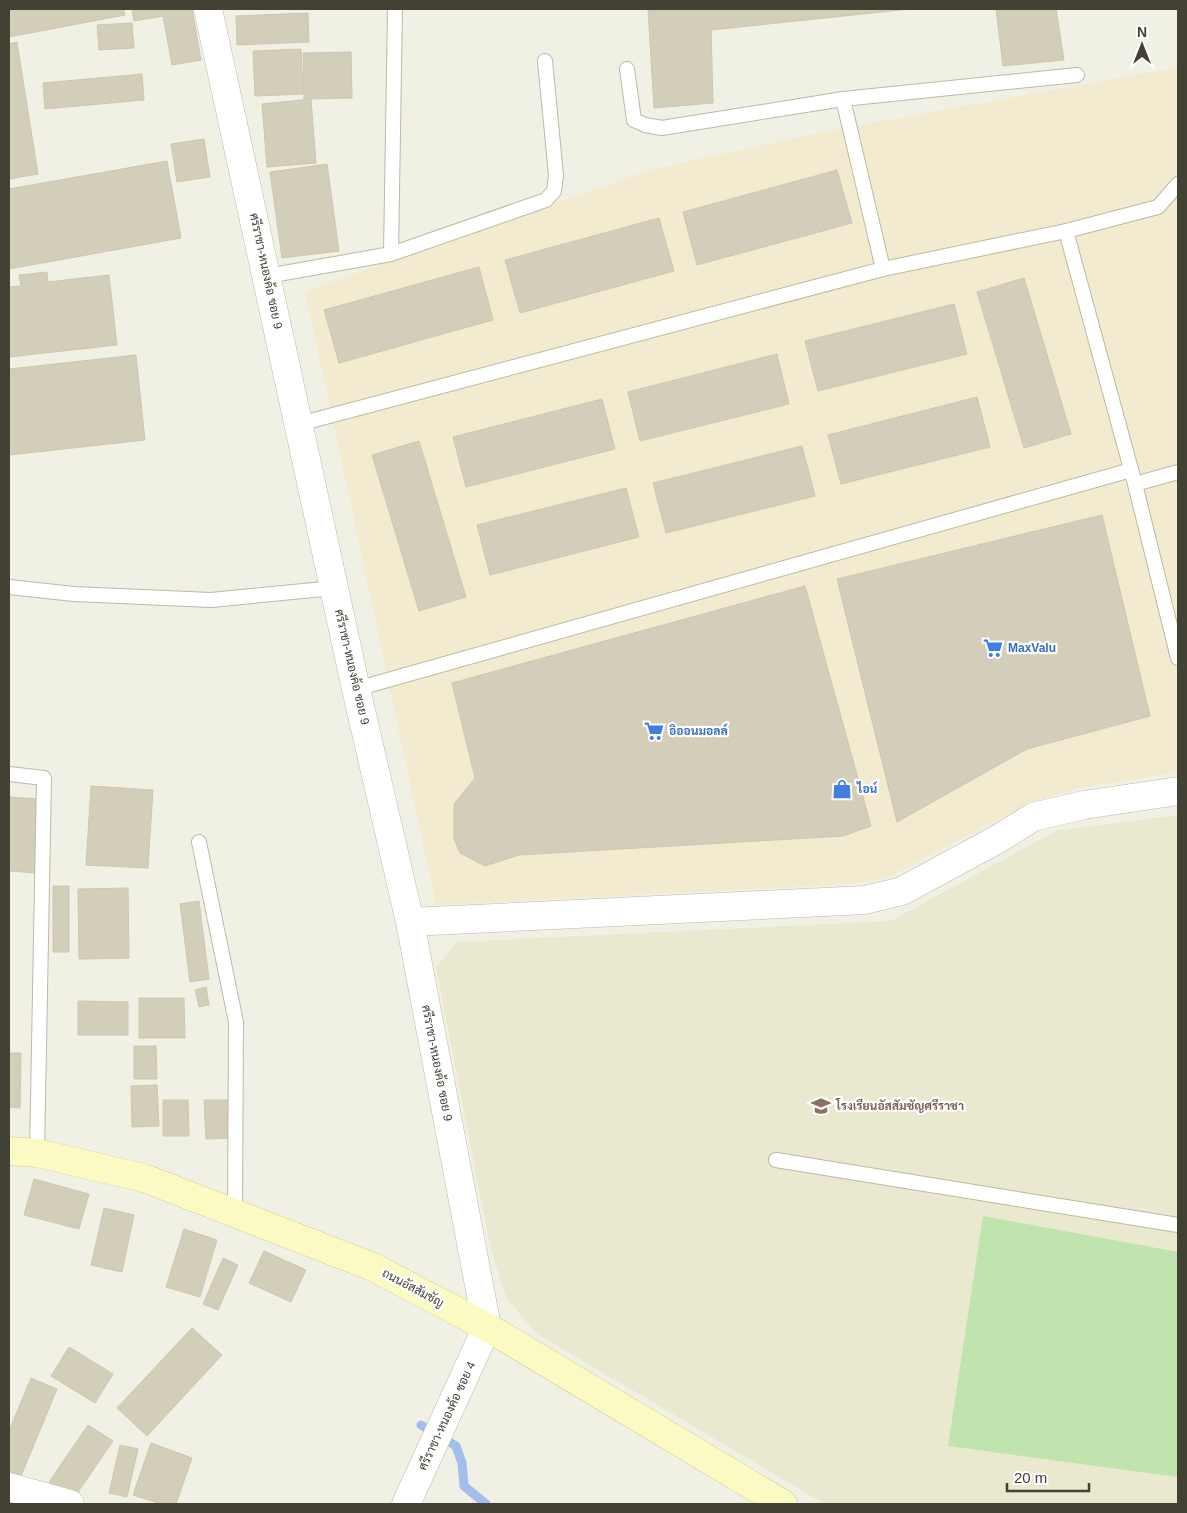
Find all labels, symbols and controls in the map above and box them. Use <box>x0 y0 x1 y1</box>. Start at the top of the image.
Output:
north arrow <box>1117 20 1167 70</box>
text: N <box>1137 24 1147 40</box>
street label: ศรีราชา-หนองค้อ ซอย 9 <box>247 211 286 331</box>
street label: ศรีราชา-หนองค้อ ซอย 9 <box>332 607 373 727</box>
supermarket icon: MaxValu <box>982 637 1004 659</box>
place label: MaxValu <box>1008 641 1056 655</box>
supermarket icon: อิออนมอลล์ <box>643 720 665 742</box>
place label: อิออนมอลล์ <box>669 723 729 738</box>
shop icon: ไอน์ <box>831 778 853 800</box>
place label: ไอน์ <box>856 781 878 796</box>
street label: ศรีราชา-หนองค้อ ซอย 9 <box>419 1003 456 1123</box>
school or university icon: โรงเรียนอัสสัมชัญศรีราชา <box>810 1095 832 1117</box>
place label: โรงเรียนอัสสัมชัญศรีราชา <box>835 1098 964 1113</box>
street label: ถนนอัสสัมชัญ <box>380 1266 446 1310</box>
street label: ศรีราชา-หนองค้อ ซอย 4 <box>415 1359 479 1473</box>
scale bar <box>1007 1460 1090 1492</box>
text: 20 m <box>1014 1469 1047 1486</box>

